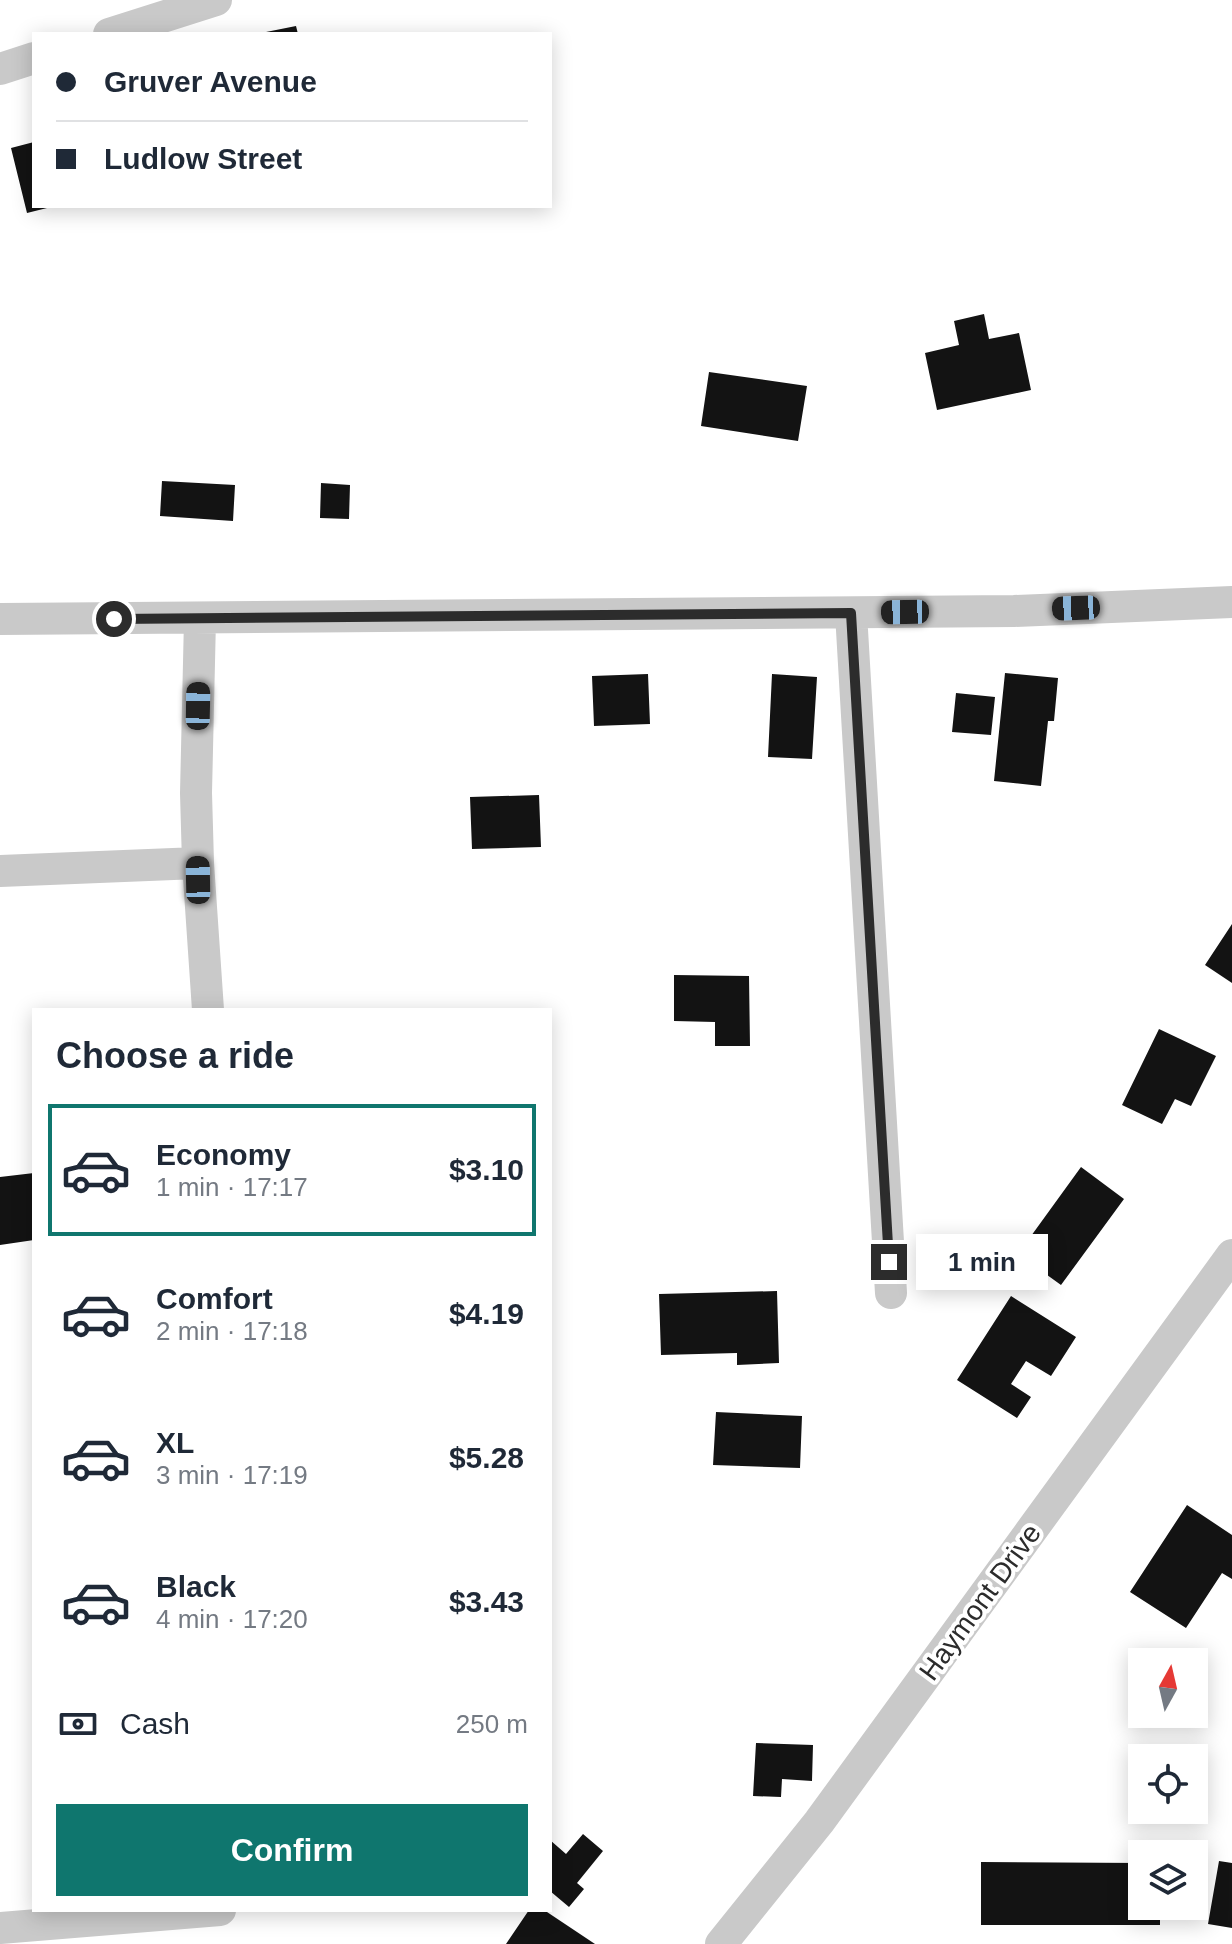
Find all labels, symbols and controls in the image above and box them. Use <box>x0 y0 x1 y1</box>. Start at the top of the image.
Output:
text: Gruver Avenue <box>104 65 317 98</box>
text: Ludlow Street <box>104 142 302 175</box>
car <box>1052 595 1100 621</box>
car <box>881 600 929 624</box>
route start <box>96 601 132 637</box>
car <box>186 682 210 730</box>
car <box>186 856 210 904</box>
text: Choose a ride <box>56 1035 294 1076</box>
icon: car <box>60 1134 132 1206</box>
text: Economy <box>156 1138 291 1171</box>
text: $3.10 <box>449 1153 524 1186</box>
text: 1 min · 17:17 <box>156 1172 308 1202</box>
callout: 1 min <box>917 1234 1049 1290</box>
route end <box>871 1244 907 1280</box>
text: 1 min <box>948 1247 1016 1277</box>
icon: car <box>60 1278 132 1350</box>
text: Comfort <box>156 1282 273 1315</box>
text: $4.19 <box>449 1297 524 1330</box>
text: 2 min · 17:18 <box>156 1316 308 1346</box>
icon: car <box>60 1422 132 1494</box>
text: XL <box>156 1426 194 1459</box>
text: $5.28 <box>449 1441 524 1474</box>
text: 3 min · 17:19 <box>156 1460 308 1490</box>
street label: Haymont Drive <box>913 1518 1047 1686</box>
icon: car <box>60 1566 132 1638</box>
text: Black <box>156 1570 236 1603</box>
text: $3.43 <box>449 1585 524 1618</box>
text: 4 min · 17:20 <box>156 1604 308 1634</box>
north arrow <box>1128 1648 1208 1728</box>
map controls <box>1128 1648 1208 1920</box>
icon: cash <box>56 1702 100 1746</box>
text: Cash <box>120 1707 190 1740</box>
text: 250 m <box>456 1709 528 1739</box>
button: locate <box>1128 1744 1208 1824</box>
button: Confirm <box>56 1804 528 1896</box>
button: layers <box>1128 1840 1208 1920</box>

